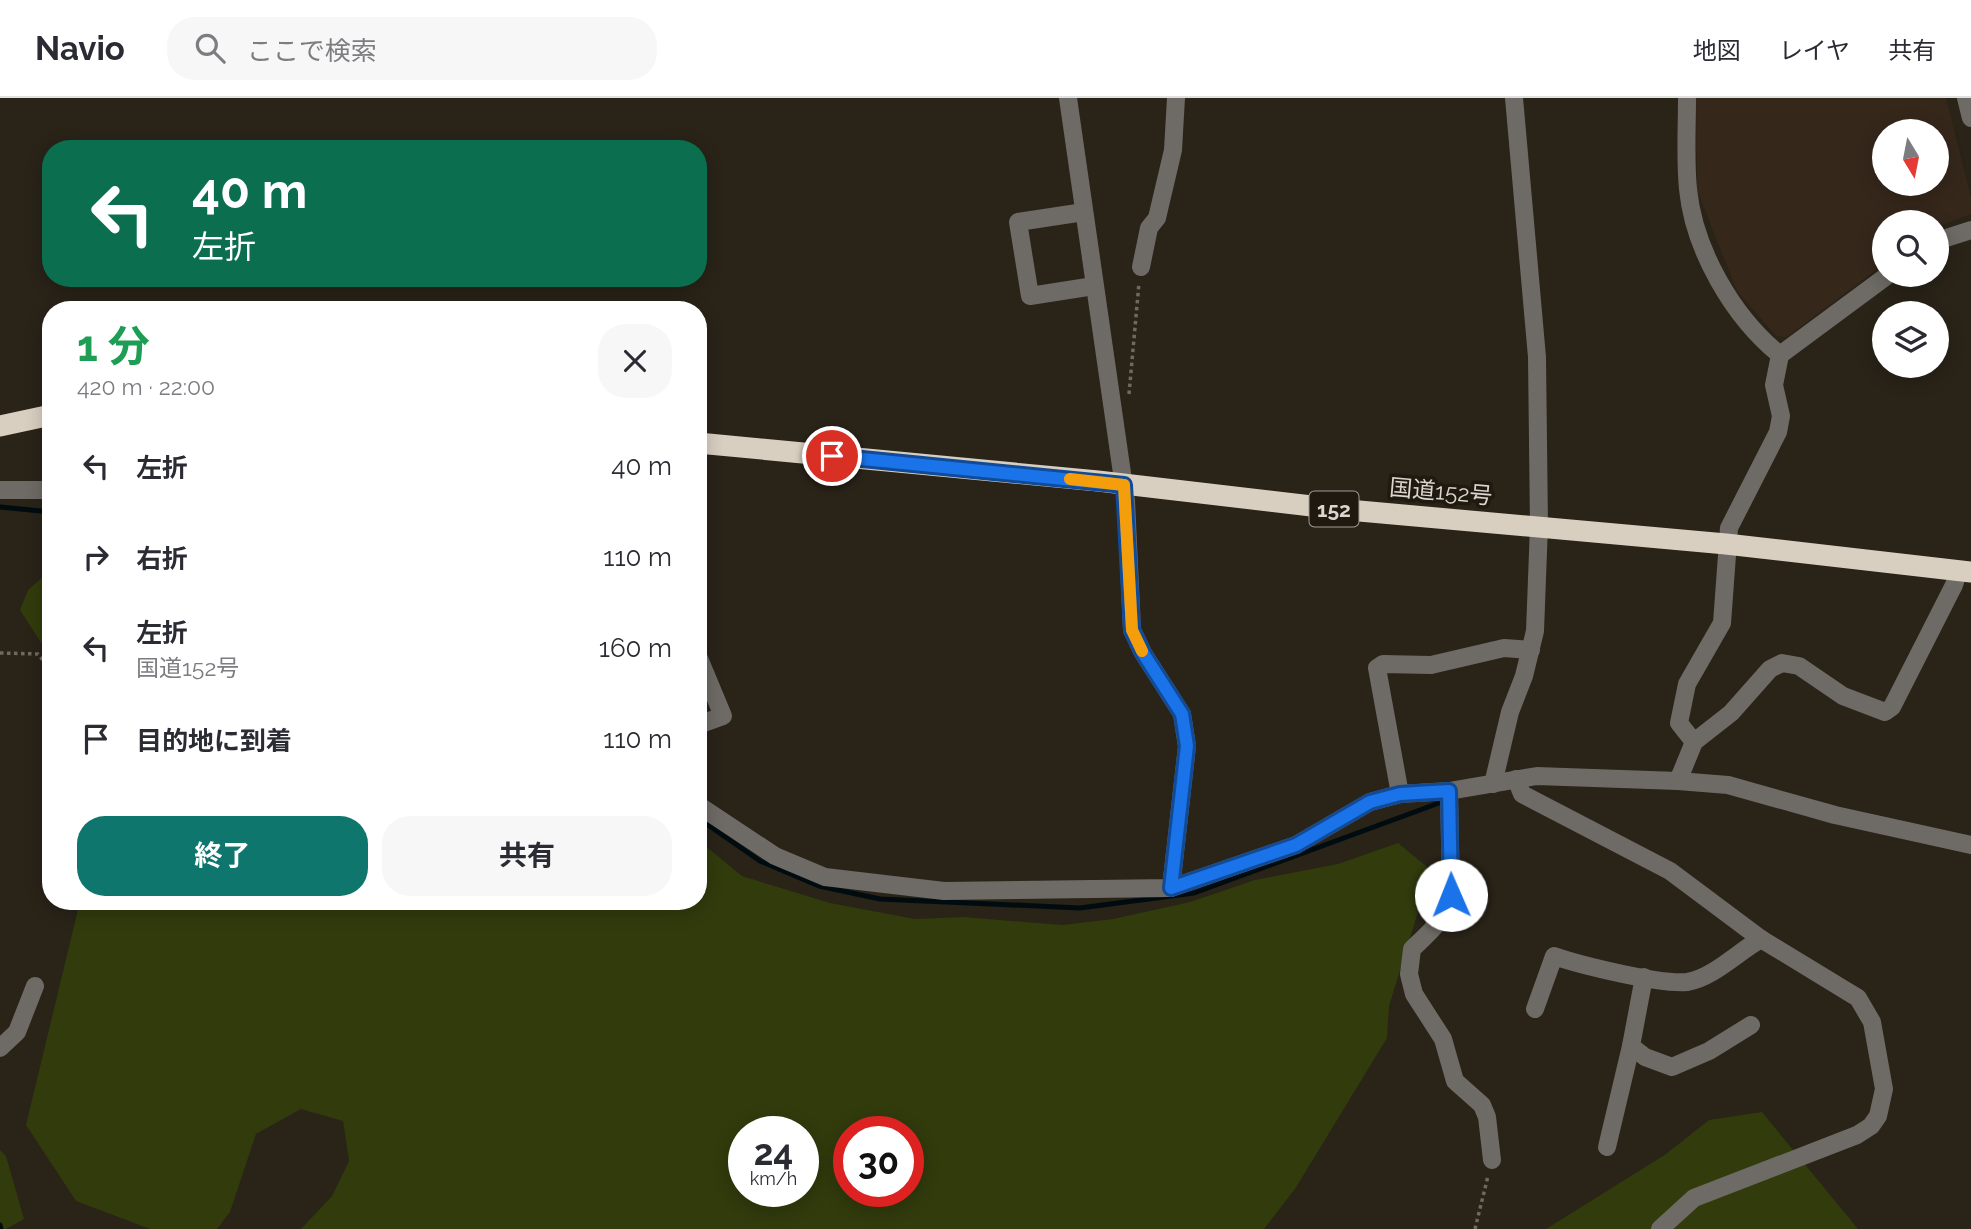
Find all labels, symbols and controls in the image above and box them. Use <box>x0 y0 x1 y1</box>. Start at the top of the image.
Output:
search box <box>167 17 657 80</box>
text: Navio <box>35 29 125 68</box>
icon: search <box>191 29 229 67</box>
text: ここで検索 <box>247 36 377 66</box>
text: 地図 <box>1693 36 1741 65</box>
text: レイヤ <box>1779 36 1850 65</box>
text: 共有 <box>1888 36 1936 65</box>
north arrow <box>1872 119 1950 196</box>
map controls <box>1872 119 1949 378</box>
text: 40 m <box>192 162 307 219</box>
icon: left <box>77 168 168 259</box>
button: search <box>1872 210 1949 287</box>
text: 左折 <box>192 228 256 265</box>
button: layers <box>1872 301 1949 378</box>
text: 1 分 <box>77 322 150 371</box>
button: close <box>598 324 672 398</box>
text: 420 m · 22:00 <box>77 373 215 400</box>
pin <box>802 426 862 486</box>
icon: arrive <box>813 437 851 475</box>
icon: left <box>77 447 115 485</box>
text: 40 m <box>611 451 672 481</box>
text: 左折 <box>136 453 188 483</box>
street label: 国道152号 <box>1388 473 1494 509</box>
road number: 152 <box>1310 492 1358 526</box>
icon: right <box>77 538 115 576</box>
text: 110 m <box>603 542 672 572</box>
text: 右折 <box>136 544 188 574</box>
text: 左折 <box>136 618 188 648</box>
icon: left <box>77 629 115 667</box>
text: 160 m <box>599 633 672 663</box>
text: 国道152号 <box>136 654 239 681</box>
icon: arrive <box>77 720 115 758</box>
text: 110 m <box>603 724 672 754</box>
text: 目的地に到着 <box>136 726 292 756</box>
button: 終了 <box>77 816 368 896</box>
button: 共有 <box>382 816 672 896</box>
position arrow <box>1414 858 1488 932</box>
speed limit sign: 30 <box>833 1116 924 1207</box>
text: 24 <box>754 1132 793 1173</box>
text: km/h <box>750 1168 797 1189</box>

